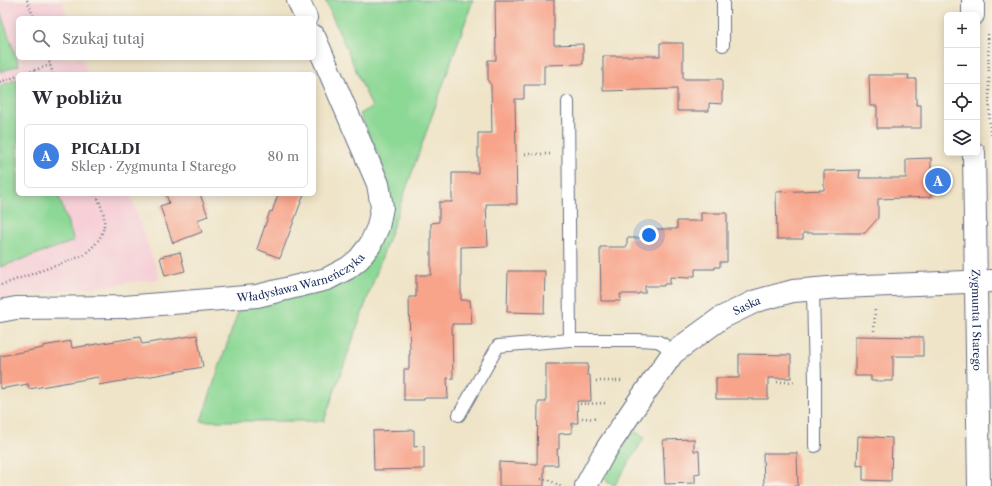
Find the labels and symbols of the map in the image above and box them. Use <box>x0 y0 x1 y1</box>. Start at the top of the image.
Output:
pin: A <box>925 166 951 196</box>
your location <box>639 225 659 245</box>
street label: Władysława Warneńczyka <box>235 251 368 305</box>
street label: Zygmunta I Starego <box>969 269 984 371</box>
street label: Saska <box>730 293 762 318</box>

